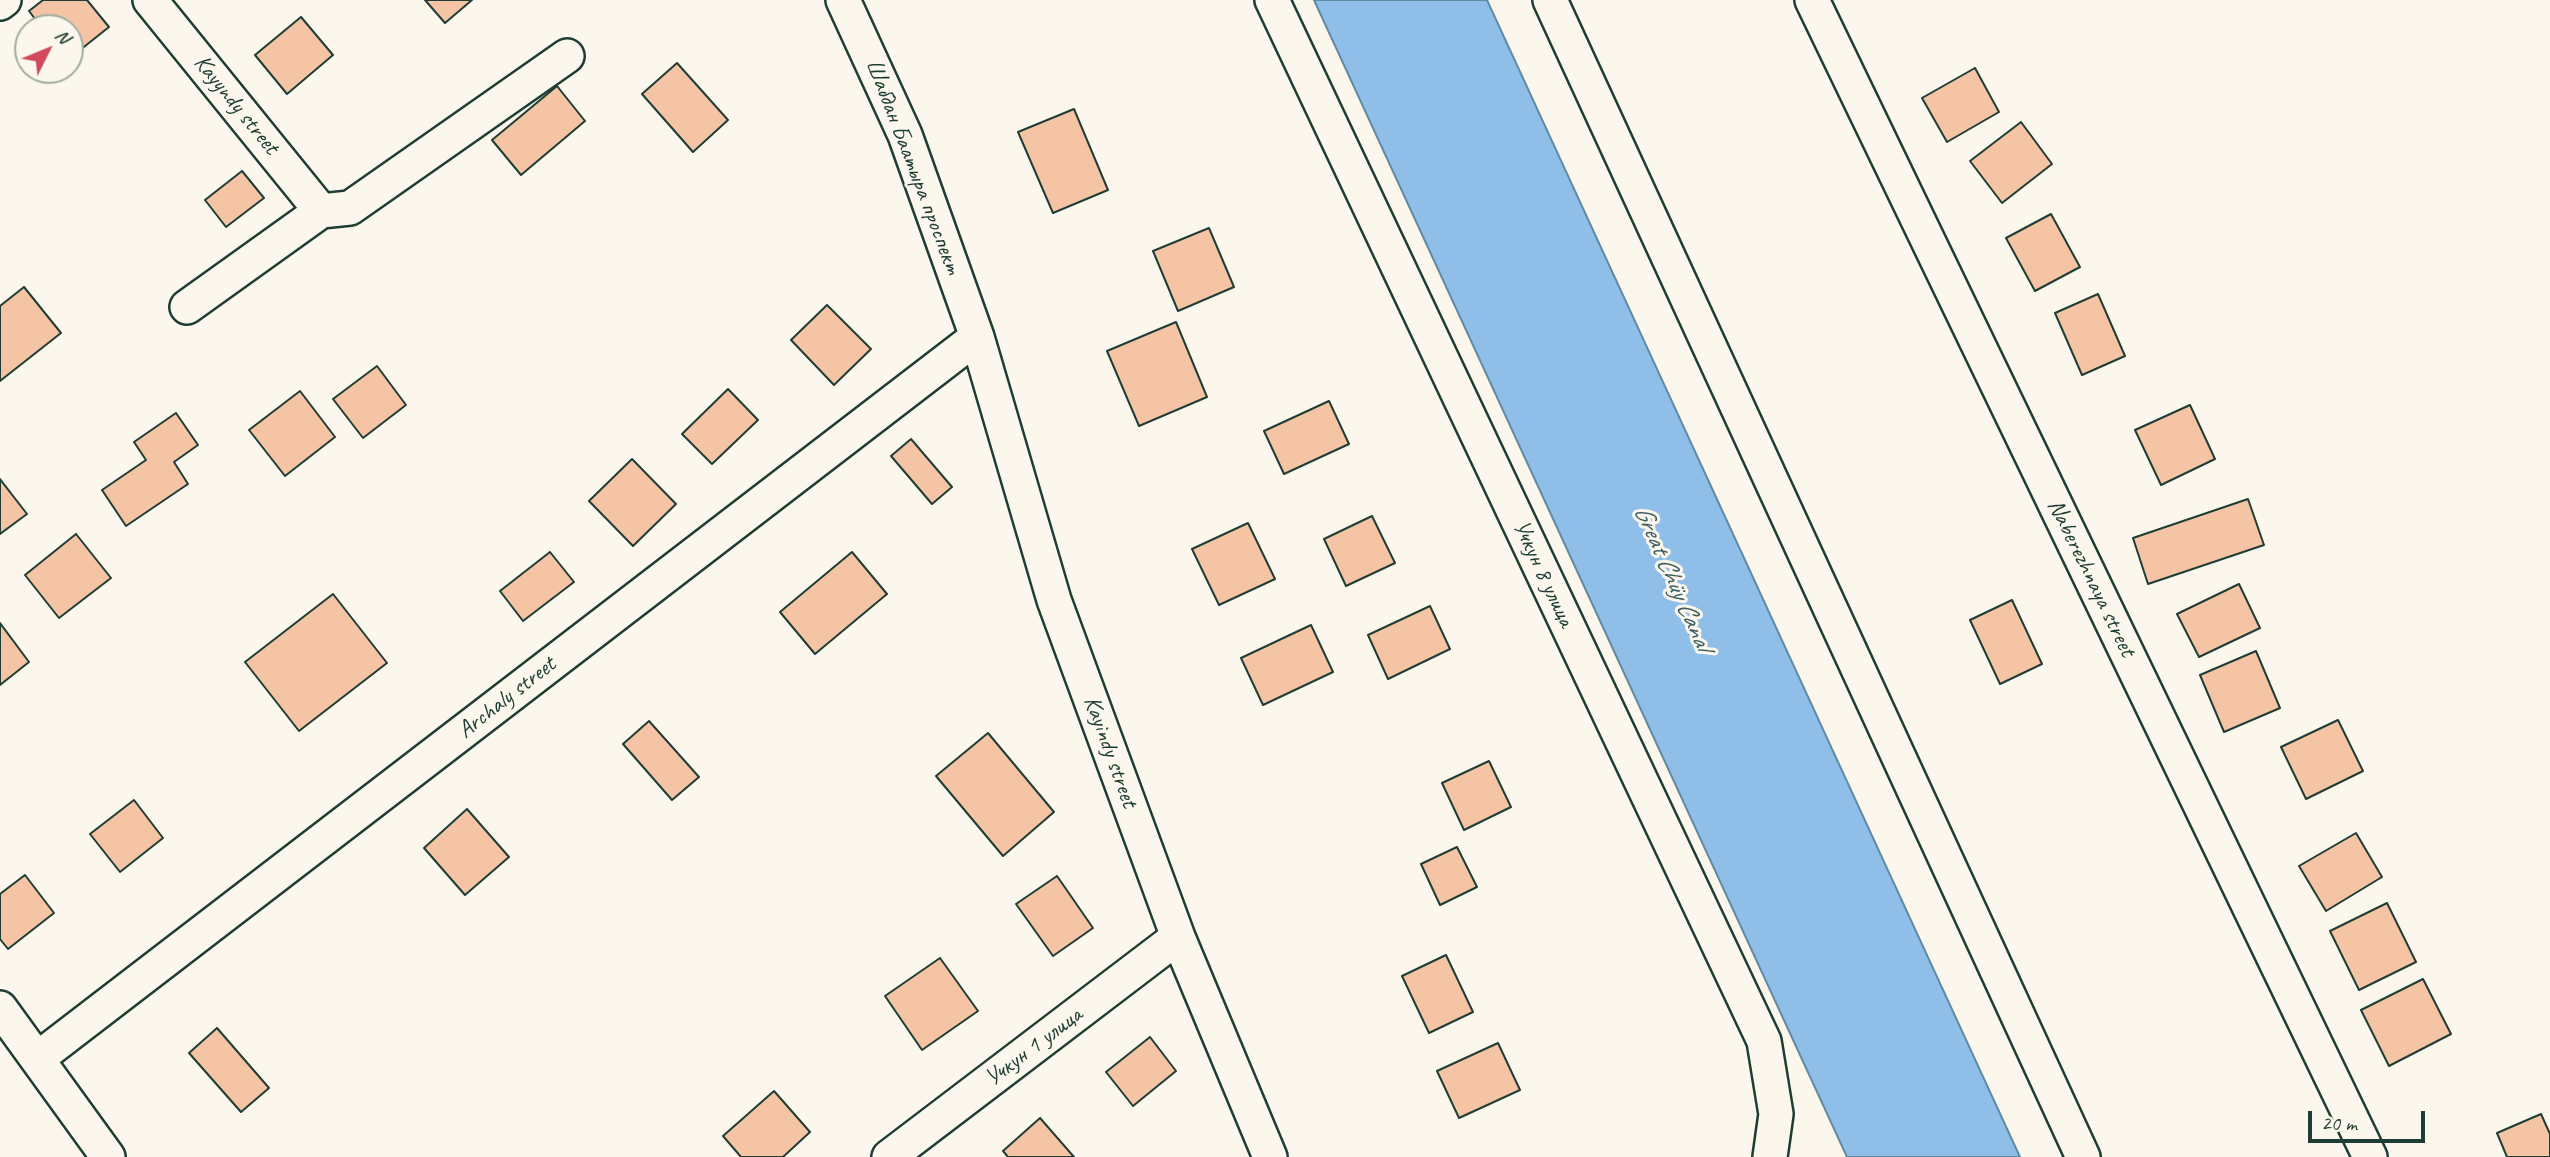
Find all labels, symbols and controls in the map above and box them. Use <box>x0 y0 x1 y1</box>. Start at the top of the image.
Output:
north arrow <box>14 14 84 84</box>
text: N <box>50 24 76 49</box>
street label: Kayyndy street <box>187 49 285 161</box>
street label: Шабдан Баатыра проспект <box>859 55 967 279</box>
street label: Naberezhnaya street <box>2040 495 2142 661</box>
water label: Great Chüy Canal <box>1626 501 1718 655</box>
street label: Учкун 8 улица <box>1506 516 1580 632</box>
street label: Archaly street <box>452 651 562 745</box>
street label: Kayindy street <box>1077 692 1143 812</box>
street label: Учкун 1 улица <box>980 1001 1088 1093</box>
scale bar <box>2312 1098 2429 1142</box>
text: 20 m <box>2321 1110 2357 1136</box>

